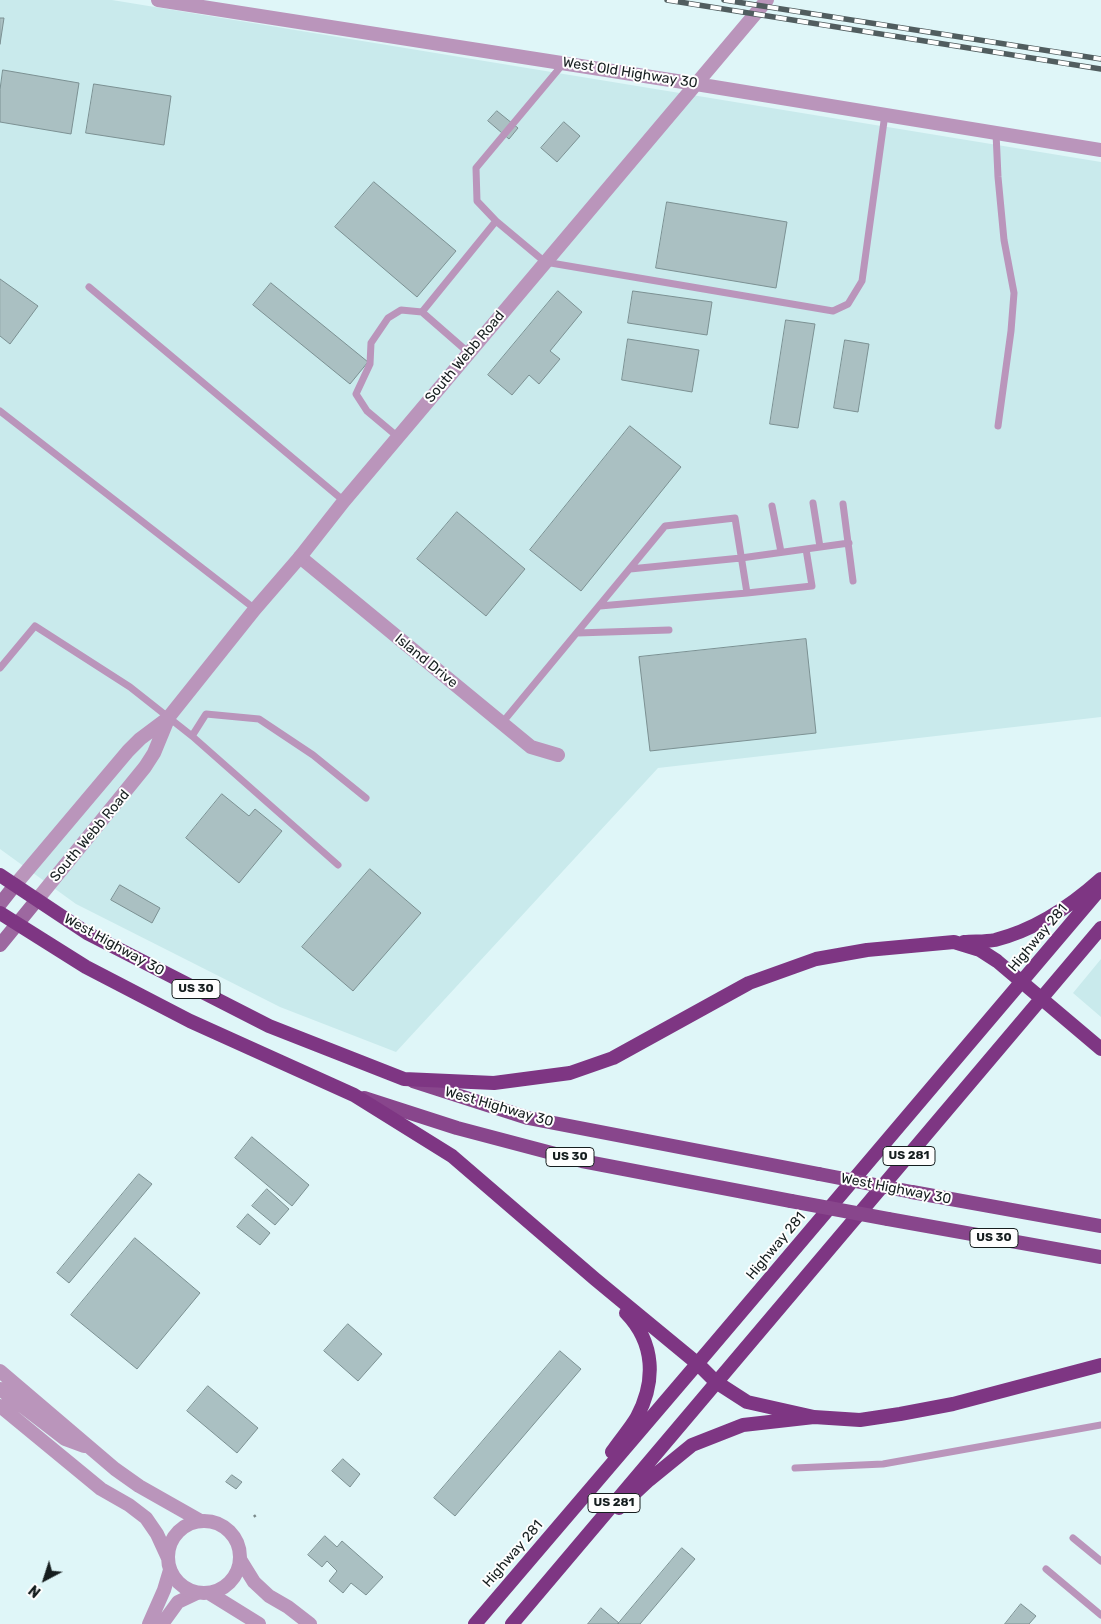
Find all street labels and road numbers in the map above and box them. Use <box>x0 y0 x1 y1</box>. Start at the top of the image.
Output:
street label: West Old Highway 30 <box>561 54 699 92</box>
street label: South Webb Road <box>422 308 508 406</box>
street label: Island Drive <box>391 631 461 691</box>
street label: South Webb Road <box>47 787 133 885</box>
street label: Highway 281 <box>1005 901 1071 975</box>
street label: West Highway 30 <box>61 911 167 979</box>
road number: US 30 <box>172 980 220 999</box>
street label: West Highway 30 <box>443 1083 555 1131</box>
road number: US 281 <box>883 1146 935 1166</box>
road number: US 30 <box>546 1148 594 1166</box>
street label: West Highway 30 <box>839 1170 953 1208</box>
street label: Highway 281 <box>743 1209 809 1283</box>
road number: US 30 <box>970 1228 1018 1248</box>
road number: US 281 <box>588 1494 640 1512</box>
street label: Highway 281 <box>479 1517 547 1591</box>

